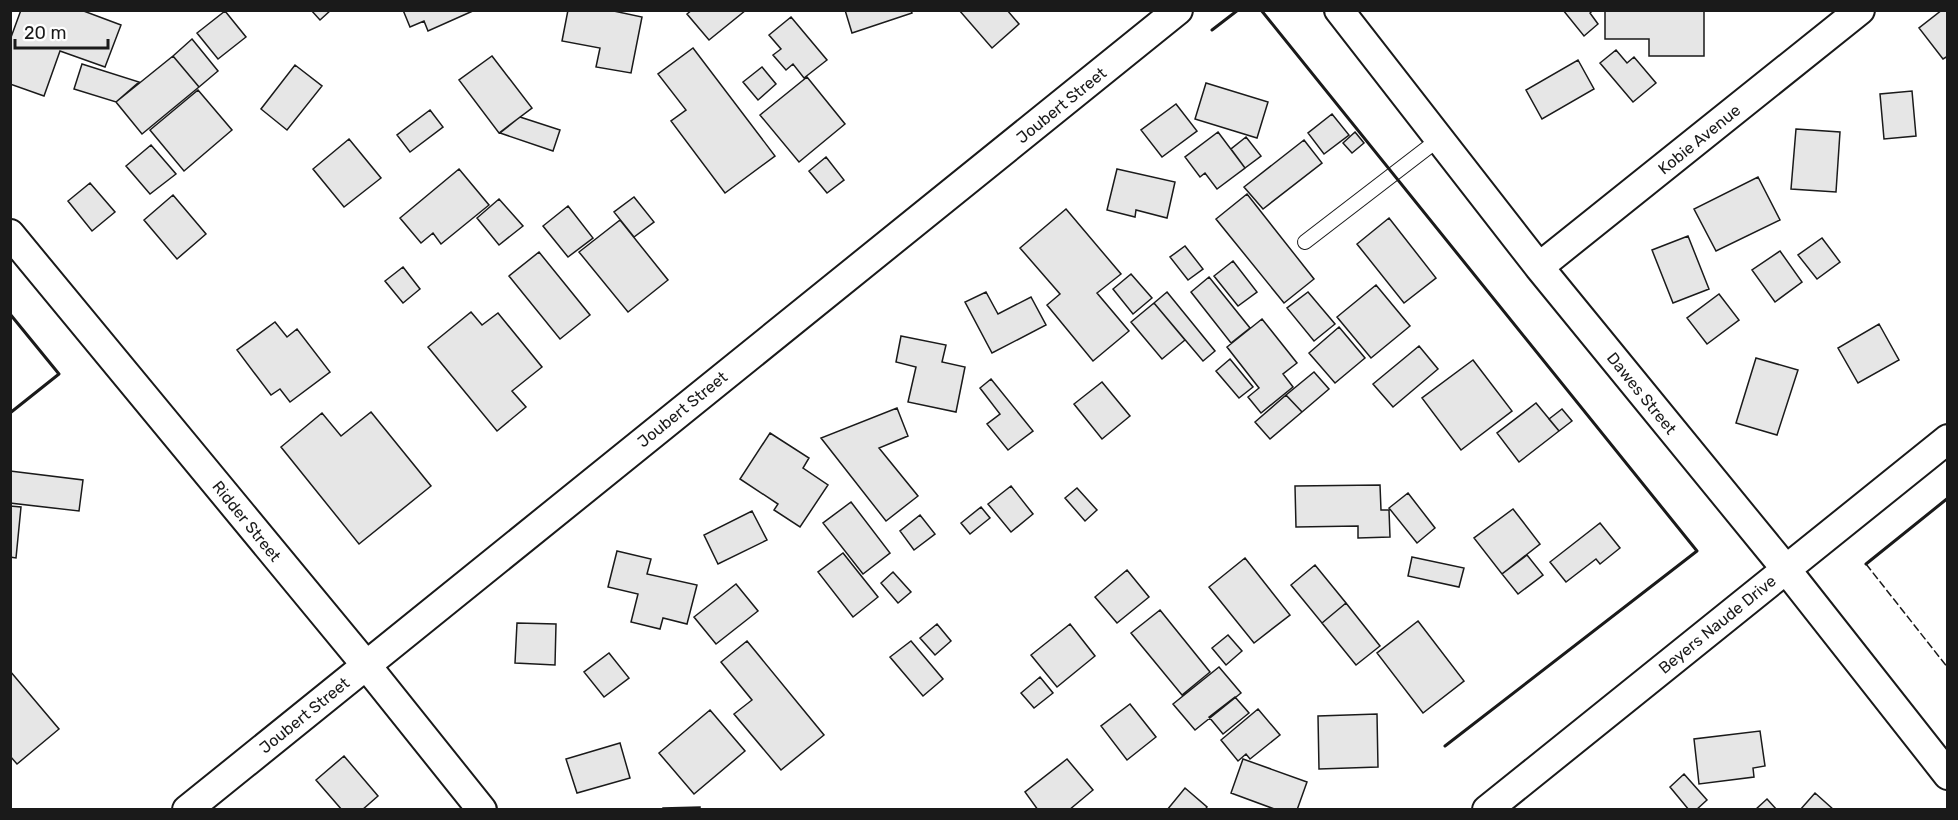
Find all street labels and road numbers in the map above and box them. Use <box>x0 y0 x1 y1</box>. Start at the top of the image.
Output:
street label: Joubert Street <box>1013 63 1110 147</box>
street label: Kobie Avenue <box>1654 100 1744 178</box>
street label: Dawes Street <box>1603 349 1680 438</box>
street label: Joubert Street <box>634 367 731 451</box>
street label: Ridder Street <box>208 477 285 565</box>
street label: Beyers Naude Drive <box>1655 571 1780 678</box>
street label: Joubert Street <box>256 673 353 757</box>

